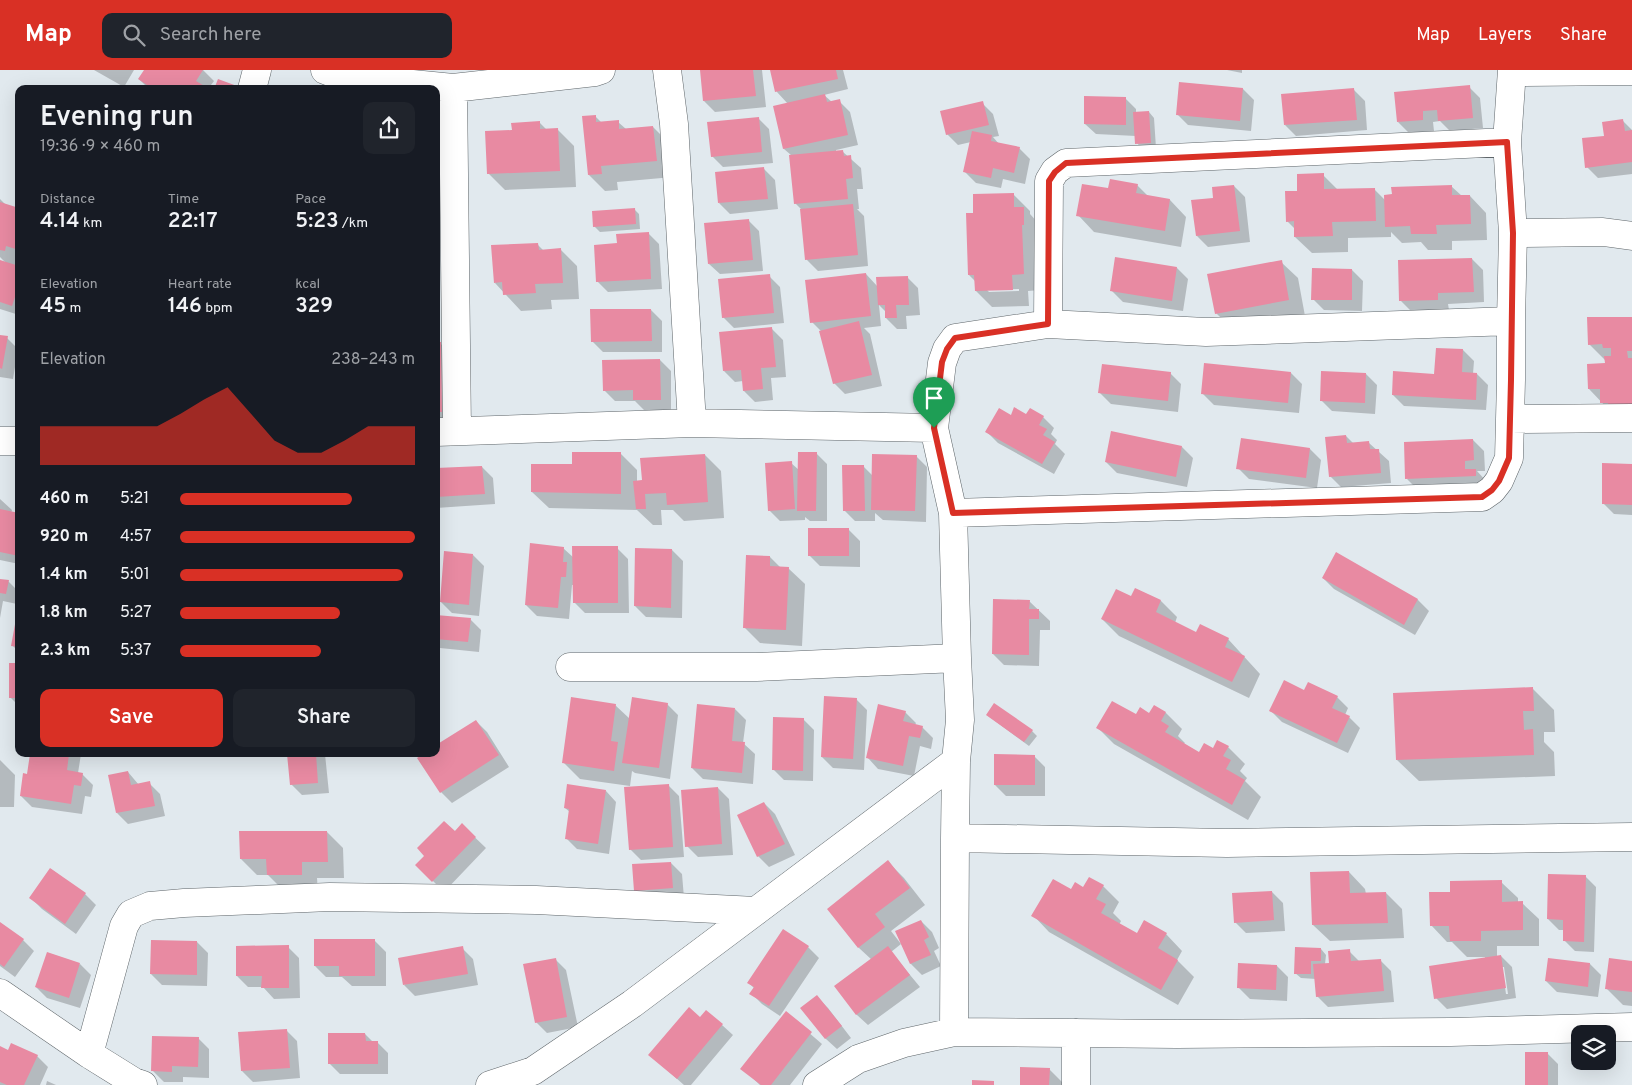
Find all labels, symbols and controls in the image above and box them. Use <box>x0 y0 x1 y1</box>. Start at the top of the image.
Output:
search box <box>102 13 452 58</box>
text: Map <box>25 20 72 50</box>
icon: search <box>120 21 148 49</box>
text: Search here <box>160 23 261 47</box>
text: Map <box>1416 24 1450 47</box>
text: Layers <box>1478 24 1532 47</box>
text: Share <box>1560 24 1607 47</box>
text: Evening run <box>40 100 194 136</box>
button: share <box>363 102 415 154</box>
text: 19:36 · 9 × 460 m <box>40 137 160 157</box>
text: Distance <box>40 191 95 208</box>
text: Time <box>168 191 199 208</box>
text: Pace <box>295 191 326 208</box>
text: 4.14 <box>40 208 80 235</box>
text: 22:17 <box>168 208 218 235</box>
text: 5:23 <box>295 208 339 235</box>
text: km <box>80 215 102 232</box>
text: /km <box>339 215 368 232</box>
text: Elevation <box>40 276 98 293</box>
text: Heart rate <box>168 276 232 293</box>
text: kcal <box>295 276 320 293</box>
text: 45 <box>40 293 66 320</box>
text: 146 <box>168 293 202 320</box>
text: 329 <box>295 293 333 320</box>
text: m <box>66 300 81 317</box>
text: bpm <box>202 300 233 317</box>
text: Elevation <box>40 350 106 370</box>
text: 238–243 m <box>331 350 415 370</box>
pin <box>913 377 955 428</box>
icon: arrive <box>920 384 948 412</box>
text: 460 m <box>40 489 89 509</box>
text: 5:21 <box>120 489 149 509</box>
text: 920 m <box>40 527 88 547</box>
text: 4:57 <box>120 527 152 547</box>
text: 1.4 km <box>40 565 88 585</box>
text: 5:01 <box>120 565 150 585</box>
text: 1.8 km <box>40 603 87 623</box>
text: 5:27 <box>120 603 152 623</box>
text: 2.3 km <box>40 641 90 661</box>
text: 5:37 <box>120 641 151 661</box>
button: Save <box>40 689 223 747</box>
button: Share <box>233 689 415 747</box>
map controls <box>1571 1025 1616 1070</box>
button: layers <box>1571 1025 1616 1070</box>

